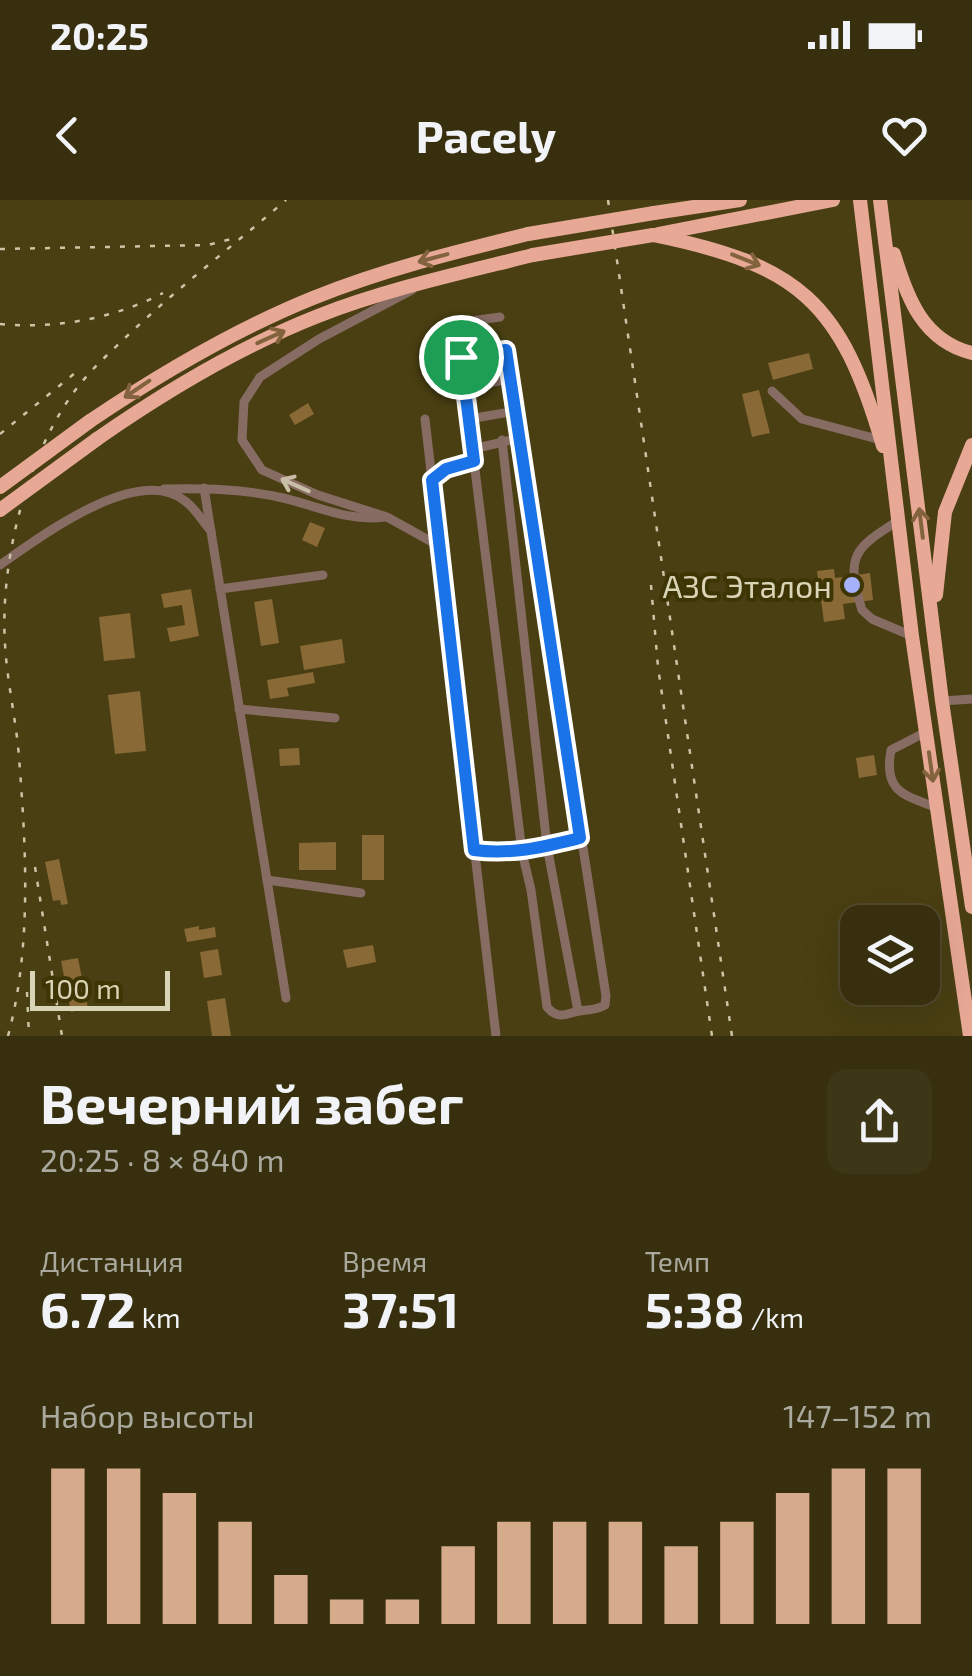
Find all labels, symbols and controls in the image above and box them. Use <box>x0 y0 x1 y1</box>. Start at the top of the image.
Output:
text: 20:25 <box>50 12 149 58</box>
icon: back <box>40 108 95 163</box>
text: Pacely <box>416 108 556 162</box>
icon: heart <box>877 108 932 163</box>
one-way arrow <box>418 249 449 268</box>
one-way arrow <box>731 253 761 271</box>
pin <box>419 315 504 400</box>
one-way arrow <box>255 327 286 345</box>
icon: arrive <box>434 330 489 385</box>
one-way arrow <box>124 378 152 399</box>
one-way arrow <box>280 475 311 493</box>
one-way arrow <box>911 508 930 540</box>
place label: АЗС Эталон <box>662 566 832 604</box>
marker: АЗС Эталон <box>841 574 863 596</box>
one-way arrow <box>922 751 941 783</box>
map controls <box>840 905 940 1005</box>
button: layers <box>840 905 940 1005</box>
scale bar <box>30 966 170 1010</box>
text: 100 m <box>45 971 121 1005</box>
text: Вечерний забег <box>40 1069 464 1135</box>
button: share <box>827 1069 932 1174</box>
text: 20:25 · 8 × 840 m <box>40 1140 285 1178</box>
text: Дистанция <box>40 1244 183 1278</box>
text: Время <box>342 1244 427 1278</box>
text: Темп <box>645 1244 710 1278</box>
text: 6.72 <box>40 1278 136 1338</box>
text: 37:51 <box>342 1278 459 1338</box>
text: 5:38 <box>645 1278 745 1338</box>
text: km <box>136 1300 181 1334</box>
text: /km <box>745 1300 804 1334</box>
text: Набор высоты <box>40 1396 255 1434</box>
text: 147–152 m <box>783 1396 932 1434</box>

